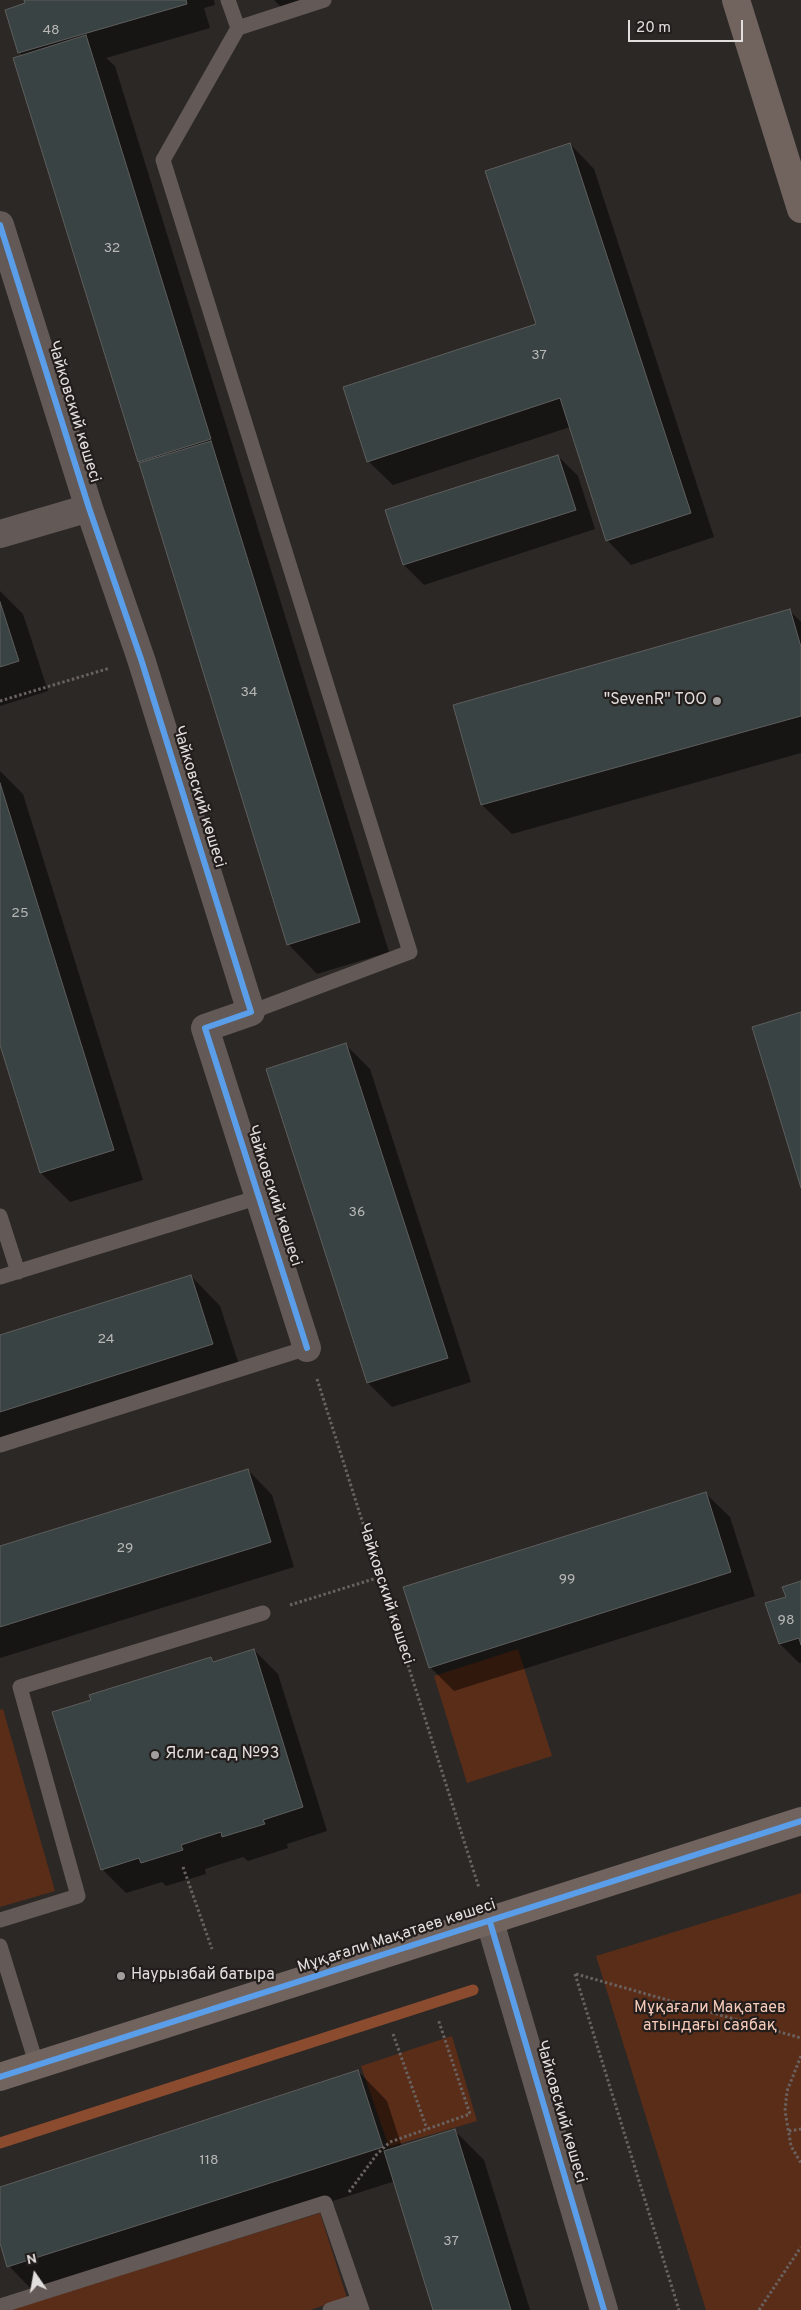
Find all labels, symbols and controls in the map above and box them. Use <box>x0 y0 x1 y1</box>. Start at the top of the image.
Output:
scale bar <box>631 10 746 42</box>
text: 20 m <box>636 19 671 38</box>
house number: 48 <box>42 23 60 39</box>
house number: 32 <box>104 241 120 257</box>
street label: Чайковский көшесі <box>42 339 104 485</box>
house number: 37 <box>531 348 547 364</box>
house number: 34 <box>240 685 258 701</box>
place label: "SevenR" ТОО <box>604 691 707 711</box>
marker: "SevenR" ТОО <box>711 695 723 707</box>
street label: Чайковский көшесі <box>167 724 229 870</box>
house number: 25 <box>11 906 29 922</box>
street label: Чайковский көшесі <box>241 1123 305 1269</box>
house number: 36 <box>349 1205 365 1221</box>
house number: 24 <box>97 1332 115 1348</box>
street label: Чайковский көшесі <box>353 1521 417 1667</box>
house number: 29 <box>117 1541 133 1557</box>
house number: 99 <box>559 1572 575 1588</box>
house number: 98 <box>778 1613 794 1629</box>
place label: Ясли-сад №93 <box>165 1745 279 1765</box>
marker: Ясли-сад №93 <box>149 1749 161 1761</box>
street label: Мұқағали Мақатаев көшесі <box>295 1896 499 1978</box>
place label: Наурызбай батыра <box>131 1966 275 1986</box>
marker: Наурызбай батыра <box>115 1970 127 1982</box>
park label: Мұқағали Мақатаев атындағы саябақ <box>634 1999 786 2037</box>
street label: Чайковский көшесі <box>530 2039 590 2185</box>
house number: 118 <box>200 2153 218 2169</box>
house number: 37 <box>443 2234 459 2250</box>
north arrow <box>10 2250 60 2300</box>
text: N <box>25 2250 38 2269</box>

